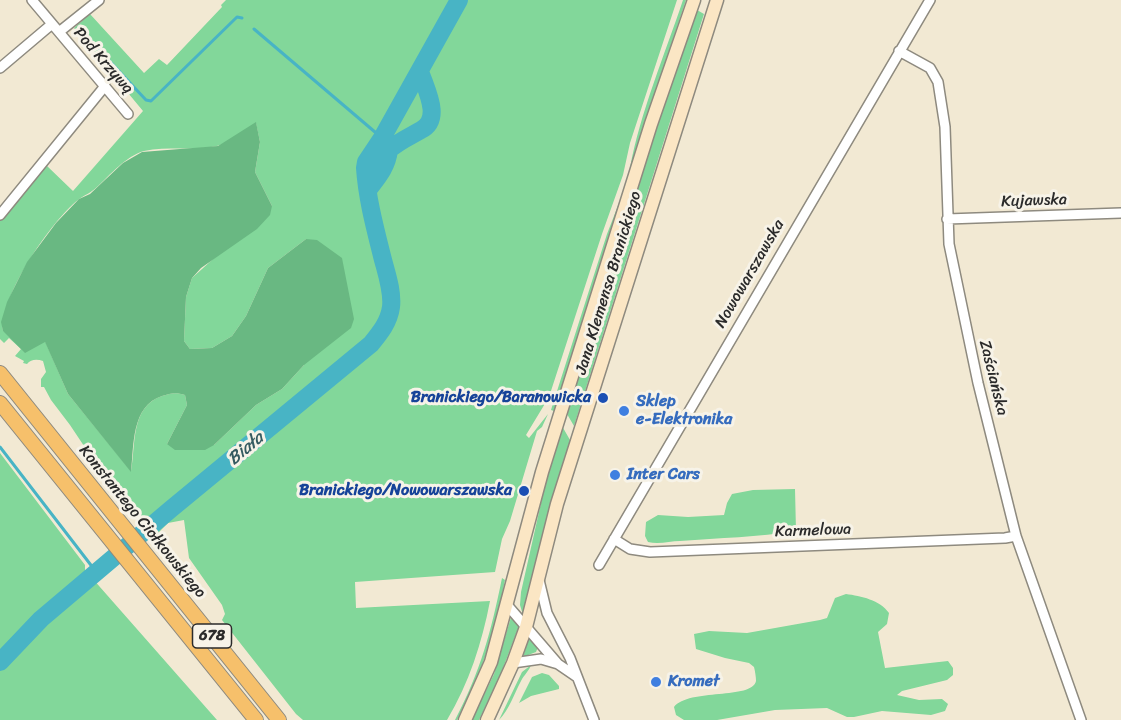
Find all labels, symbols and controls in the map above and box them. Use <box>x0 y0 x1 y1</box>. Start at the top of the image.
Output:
street label: Pod Krzywą <box>69 24 137 98</box>
street label: Jana Klemensa Branickiego <box>572 189 646 377</box>
street label: Kujawska <box>1001 190 1067 212</box>
street label: Nowowarszawska <box>711 216 789 332</box>
street label: Zaściańska <box>974 338 1012 418</box>
place label: Branickiego/Baranowicka <box>411 388 591 408</box>
marker: Branickiego/Baranowicka <box>596 391 610 405</box>
place label: Sklep e-Elektronika <box>636 392 732 430</box>
marker: Sklep e-Elektronika <box>617 404 631 418</box>
water label: Biała <box>224 428 268 470</box>
street label: Konstantego Ciołkowskiego <box>74 442 210 602</box>
place label: Inter Cars <box>627 465 700 485</box>
marker: Inter Cars <box>608 468 622 482</box>
place label: Branickiego/Nowowarszawska <box>299 481 512 501</box>
marker: Branickiego/Nowowarszawska <box>517 484 531 498</box>
street label: Karmelowa <box>774 520 852 542</box>
road number: 678 <box>192 624 232 648</box>
place label: Kromet <box>668 672 719 692</box>
marker: Kromet <box>649 675 663 689</box>

